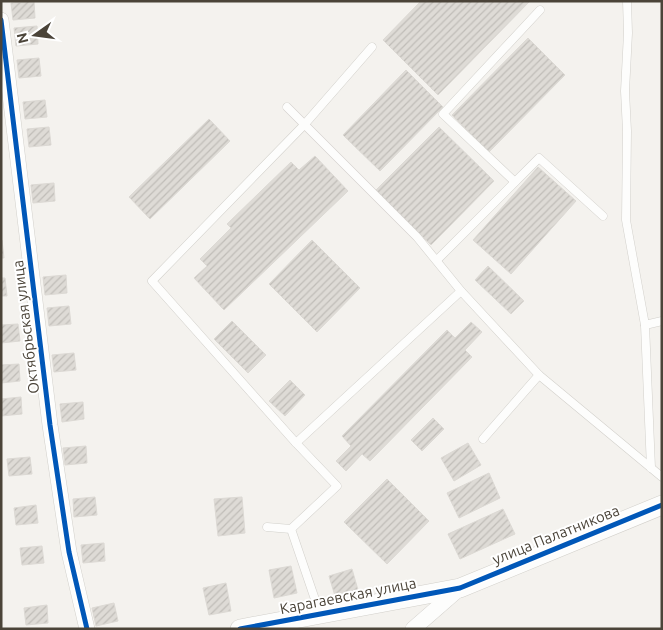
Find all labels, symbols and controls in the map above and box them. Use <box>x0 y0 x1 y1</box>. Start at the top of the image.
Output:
north arrow <box>10 10 60 60</box>
text: N <box>13 31 31 45</box>
street label: Октябрьская улица <box>9 259 42 395</box>
street label: улица Палатникова <box>490 501 622 568</box>
street label: Карагаевская улица <box>278 574 418 617</box>

